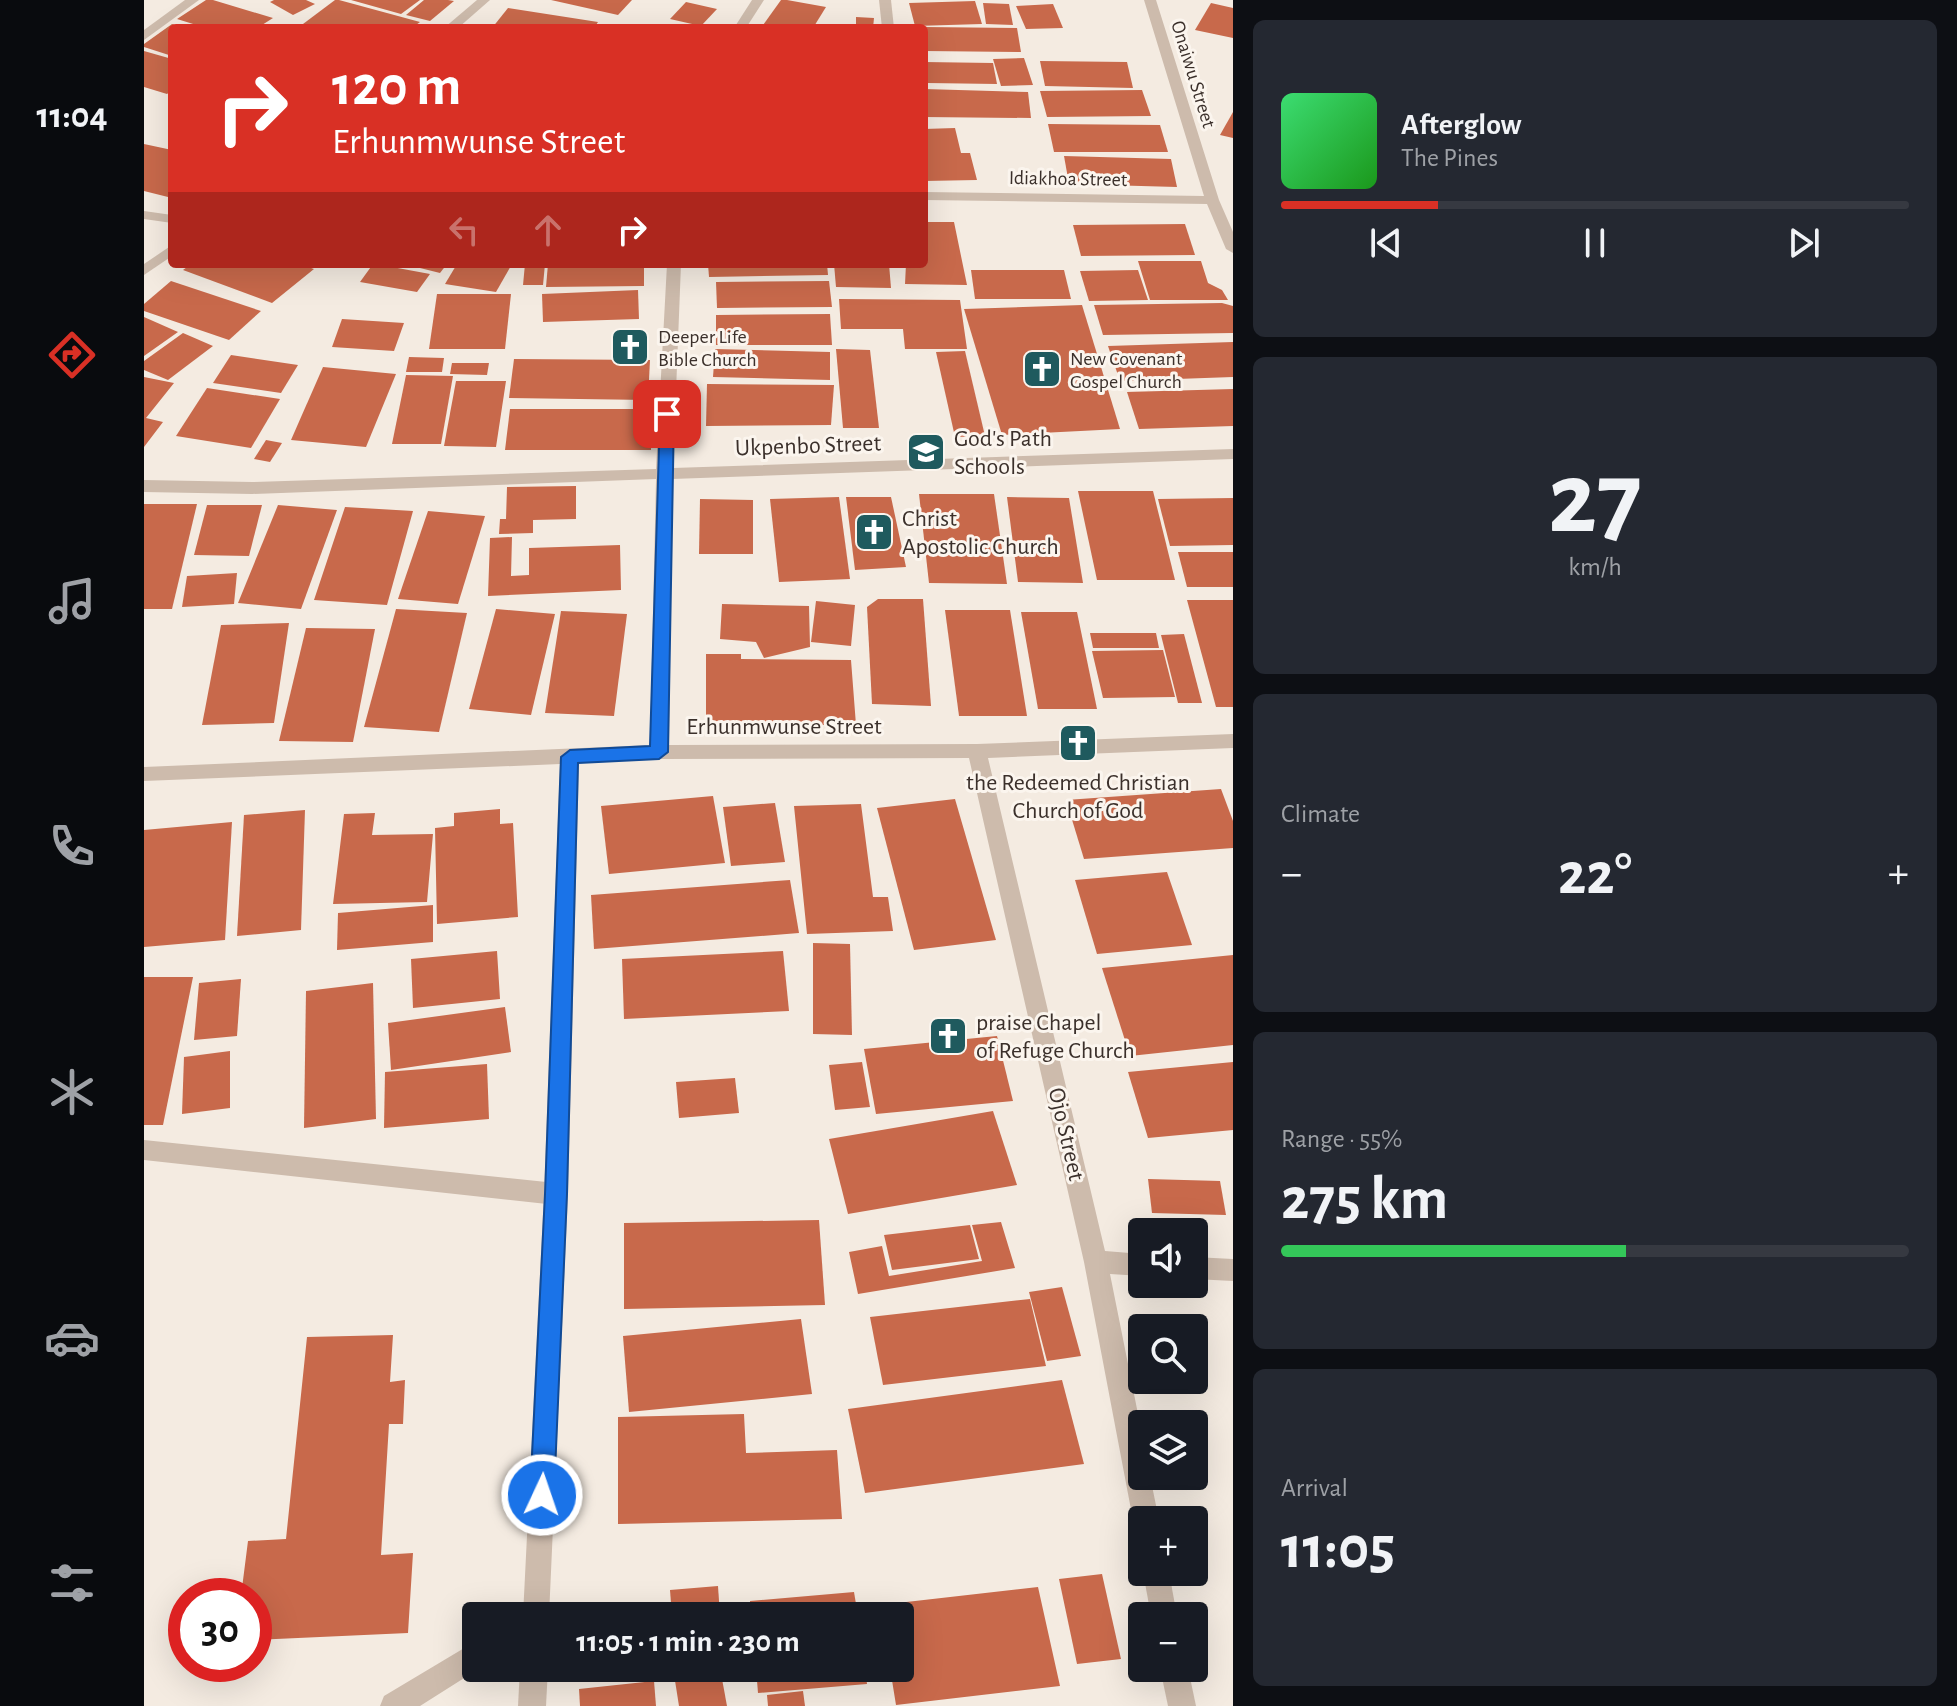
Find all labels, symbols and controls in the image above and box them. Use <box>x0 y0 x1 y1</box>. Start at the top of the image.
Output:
street label: Onaiwu Street <box>1167 18 1219 131</box>
icon: right <box>200 56 304 160</box>
text: 120 m <box>332 59 461 115</box>
text: 11:04 <box>36 98 108 134</box>
text: Afterglow <box>1401 110 1522 140</box>
text: Erhunmwunse Street <box>332 124 625 160</box>
text: The Pines <box>1401 145 1498 171</box>
street label: Idiakhoa Street <box>1009 168 1128 190</box>
icon: left <box>442 208 486 252</box>
icon: ahead <box>526 208 570 252</box>
icon: right <box>610 208 654 252</box>
icon: previous <box>1364 221 1408 265</box>
icon: pause <box>1573 221 1617 265</box>
icon: next <box>1782 221 1826 265</box>
church icon: Deeper Life Bible Church <box>609 326 651 368</box>
icon: directions <box>44 327 100 383</box>
place label: Deeper Life Bible Church <box>658 327 757 370</box>
church icon: New Covenant Gospel Church <box>1021 348 1063 390</box>
place label: New Covenant Gospel Church <box>1070 349 1183 392</box>
pin <box>633 380 701 448</box>
icon: arrive <box>645 392 689 436</box>
place label: God's Path Schools <box>954 427 1052 479</box>
street label: Ukpenbo Street <box>735 431 882 461</box>
school or university icon: God's Path Schools <box>905 431 947 473</box>
text: 27 <box>1548 448 1642 552</box>
place label: Christ Apostolic Church <box>902 507 1059 559</box>
church icon: Christ Apostolic Church <box>853 511 895 553</box>
text: km/h <box>1568 554 1622 580</box>
icon: music <box>44 573 100 629</box>
street label: Erhunmwunse Street <box>686 715 882 739</box>
church icon: the Redeemed Christian Church of God <box>1057 722 1099 764</box>
place label: the Redeemed Christian Church of God <box>966 771 1190 823</box>
text: Climate <box>1281 801 1360 827</box>
icon: phone <box>44 818 100 874</box>
text: 22° <box>1558 845 1632 905</box>
text: − <box>1281 852 1302 896</box>
text: + <box>1888 852 1909 896</box>
place label: praise Chapel of Refuge Church <box>976 1011 1135 1063</box>
church icon: praise Chapel of Refuge Church <box>927 1015 969 1057</box>
icon: climate <box>44 1064 100 1120</box>
street label: Ojo Street <box>1044 1085 1088 1183</box>
text: Range · 55% <box>1281 1126 1402 1152</box>
text: 275 km <box>1281 1170 1448 1230</box>
map controls <box>1128 1218 1208 1682</box>
button: sound <box>1128 1218 1208 1298</box>
icon: car <box>44 1310 100 1366</box>
button: search <box>1128 1314 1208 1394</box>
button: layers <box>1128 1410 1208 1490</box>
position arrow <box>500 1453 584 1537</box>
text: Arrival <box>1281 1475 1348 1501</box>
button: + <box>1128 1506 1208 1586</box>
text: 11:05 <box>1281 1519 1395 1579</box>
icon: filters <box>44 1555 100 1611</box>
speed limit sign: 30 <box>168 1578 272 1682</box>
button: − <box>1128 1602 1208 1682</box>
text: 11:05 · 1 min · 230 m <box>576 1627 800 1657</box>

